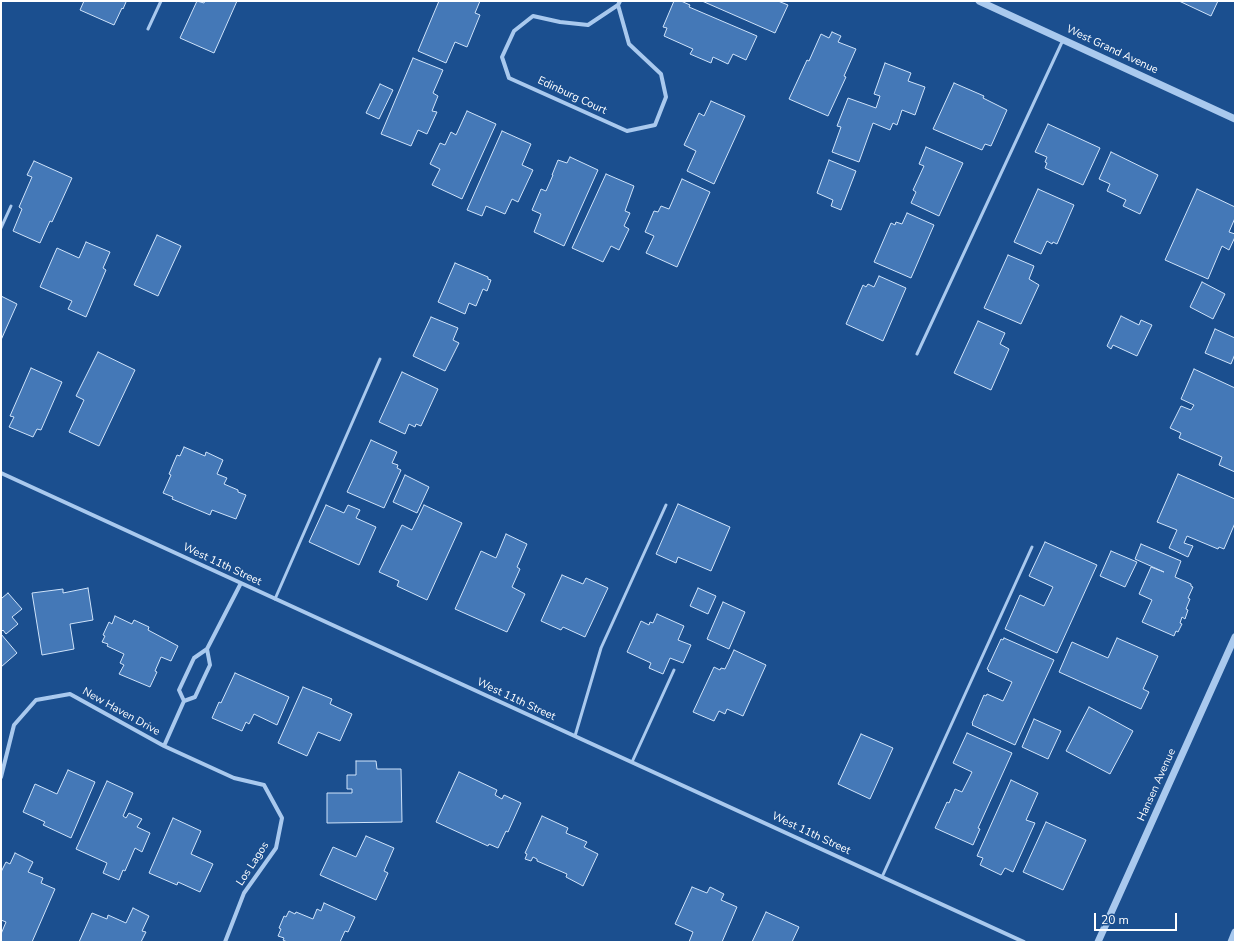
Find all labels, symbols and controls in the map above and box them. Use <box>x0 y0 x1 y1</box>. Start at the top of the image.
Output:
street label: West Grand Avenue <box>1064 23 1160 77</box>
street label: Edinburg Court <box>535 74 609 118</box>
street label: West 11th Street <box>181 541 263 589</box>
street label: West 11th Street <box>475 676 557 724</box>
street label: New Haven Drive <box>80 685 162 739</box>
street label: Hansen Avenue <box>1135 747 1179 823</box>
street label: West 11th Street <box>770 810 852 858</box>
street label: Los Lagos <box>234 840 272 888</box>
scale bar <box>1096 905 1179 931</box>
text: 20 m <box>1101 912 1129 928</box>

